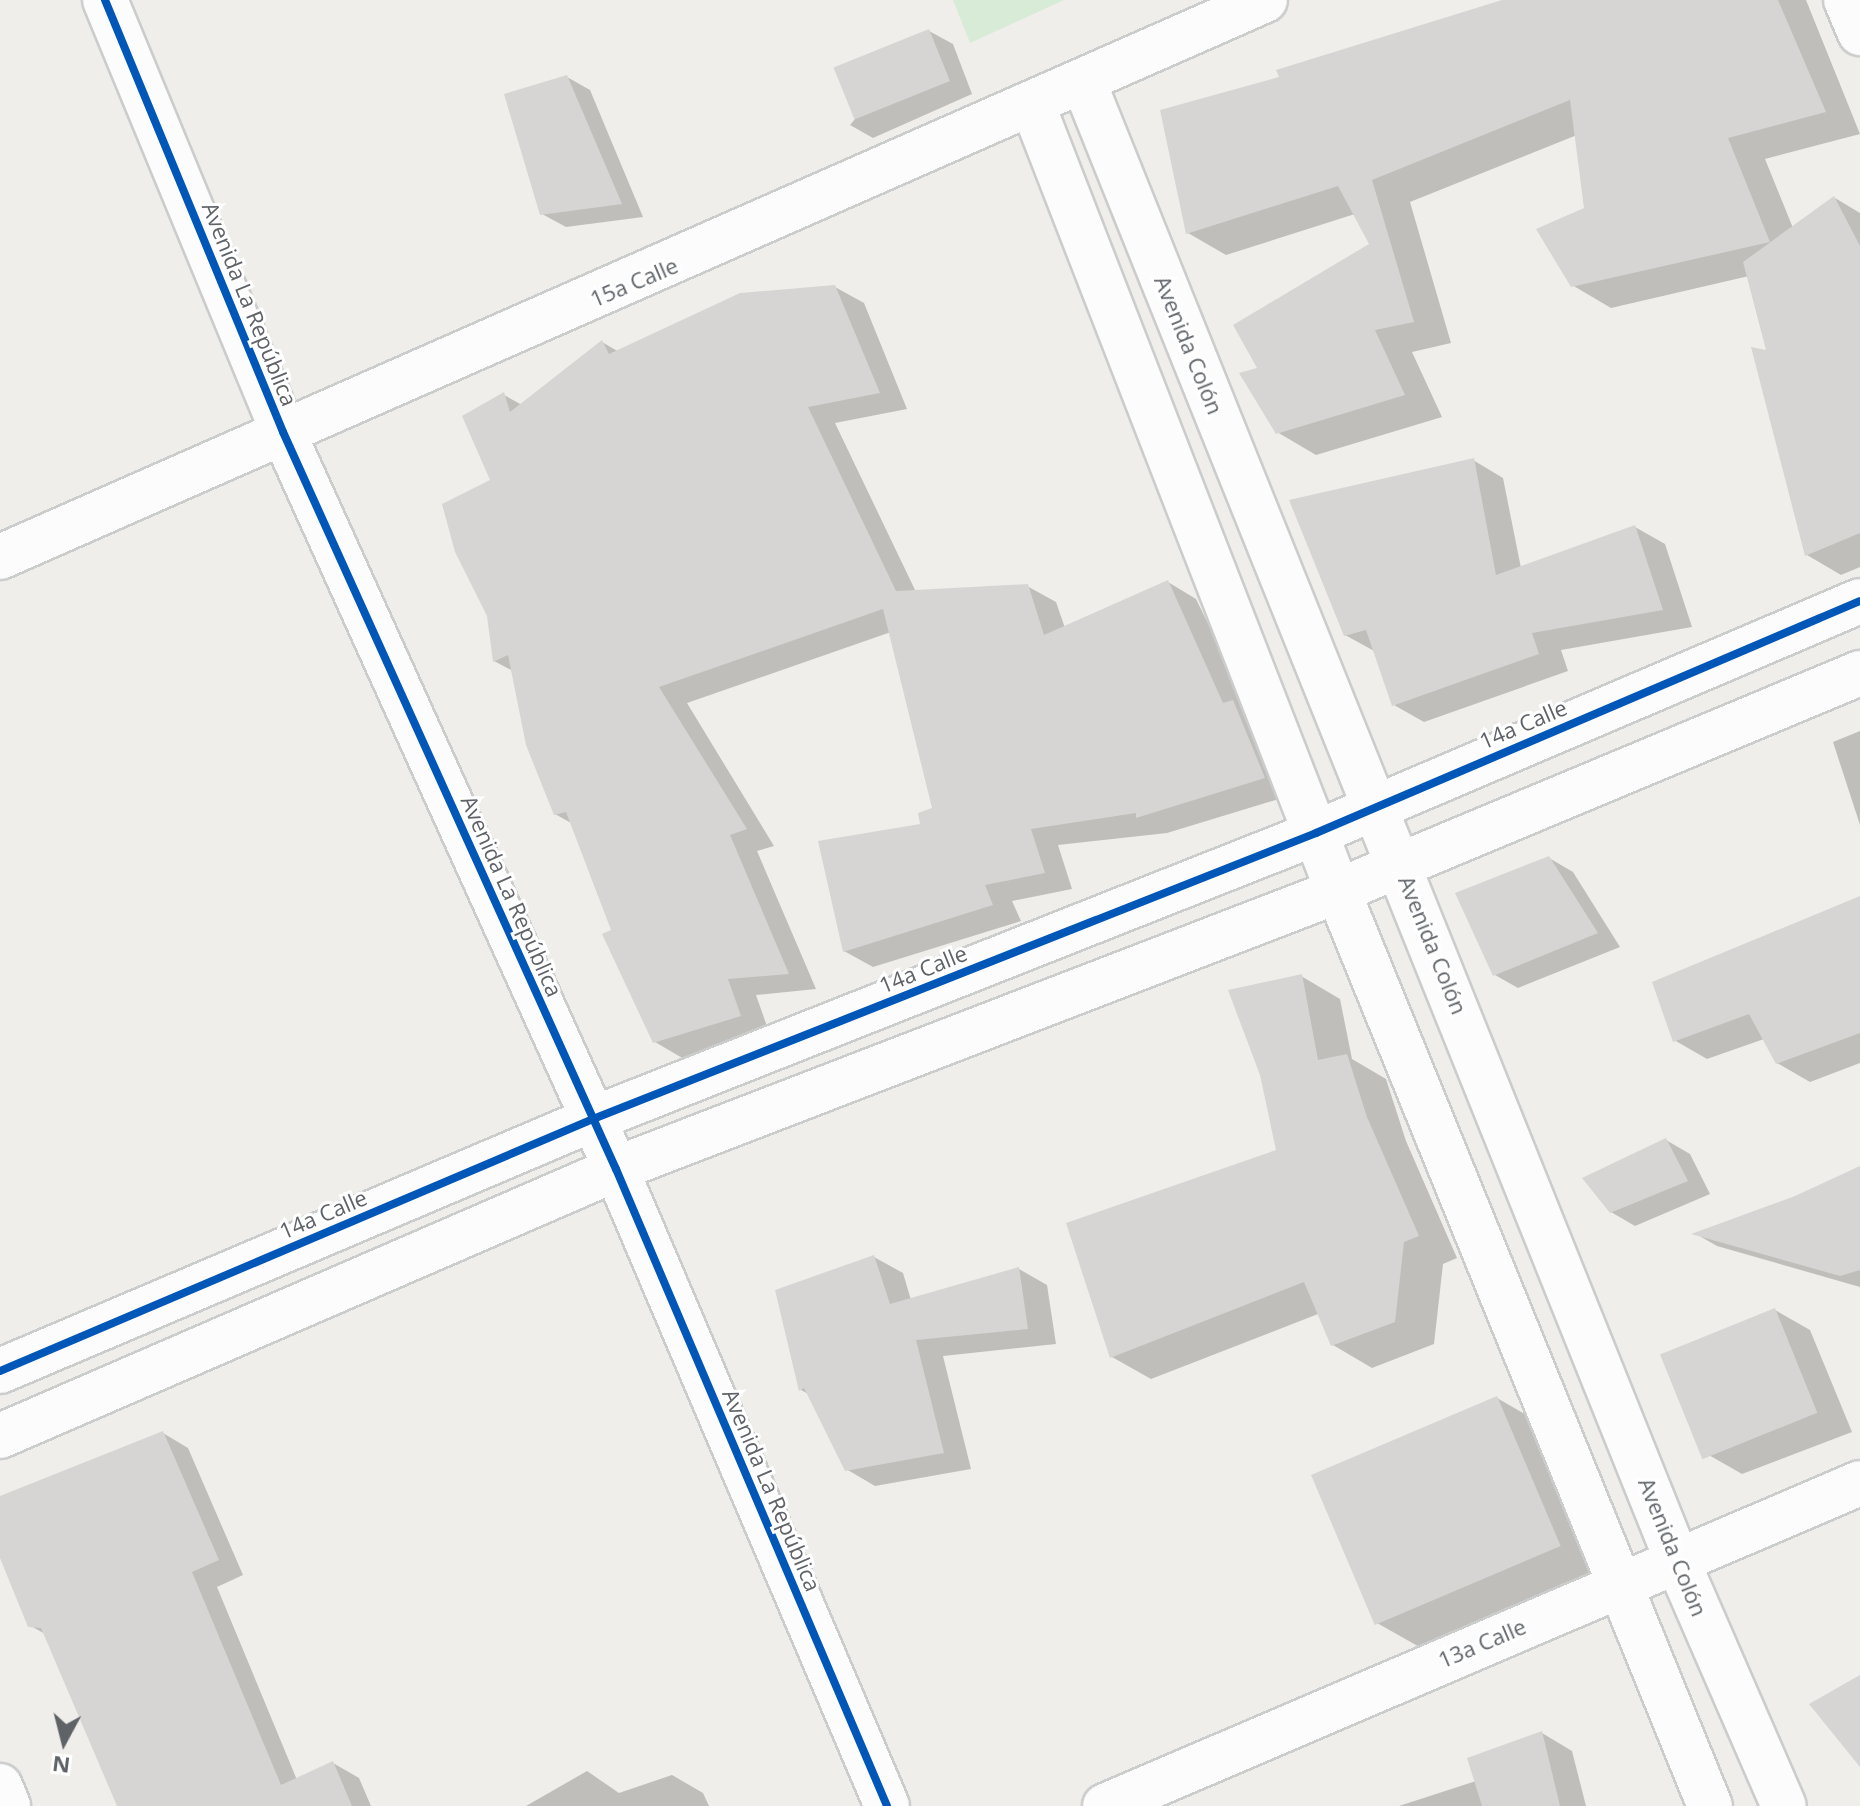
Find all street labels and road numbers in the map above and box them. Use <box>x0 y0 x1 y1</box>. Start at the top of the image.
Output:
street label: Avenida La República <box>197 198 303 410</box>
street label: 15a Calle <box>586 252 682 312</box>
street label: Avenida Colón <box>1149 272 1229 418</box>
street label: 14a Calle <box>1475 694 1571 754</box>
street label: Avenida La República <box>456 791 568 1001</box>
street label: Avenida Colón <box>1393 872 1473 1018</box>
street label: 14a Calle <box>875 939 971 999</box>
street label: 14a Calle <box>275 1184 371 1244</box>
street label: Avenida La República <box>717 1385 827 1595</box>
street label: Avenida Colón <box>1633 1474 1713 1620</box>
street label: 13a Calle <box>1434 1613 1530 1673</box>

